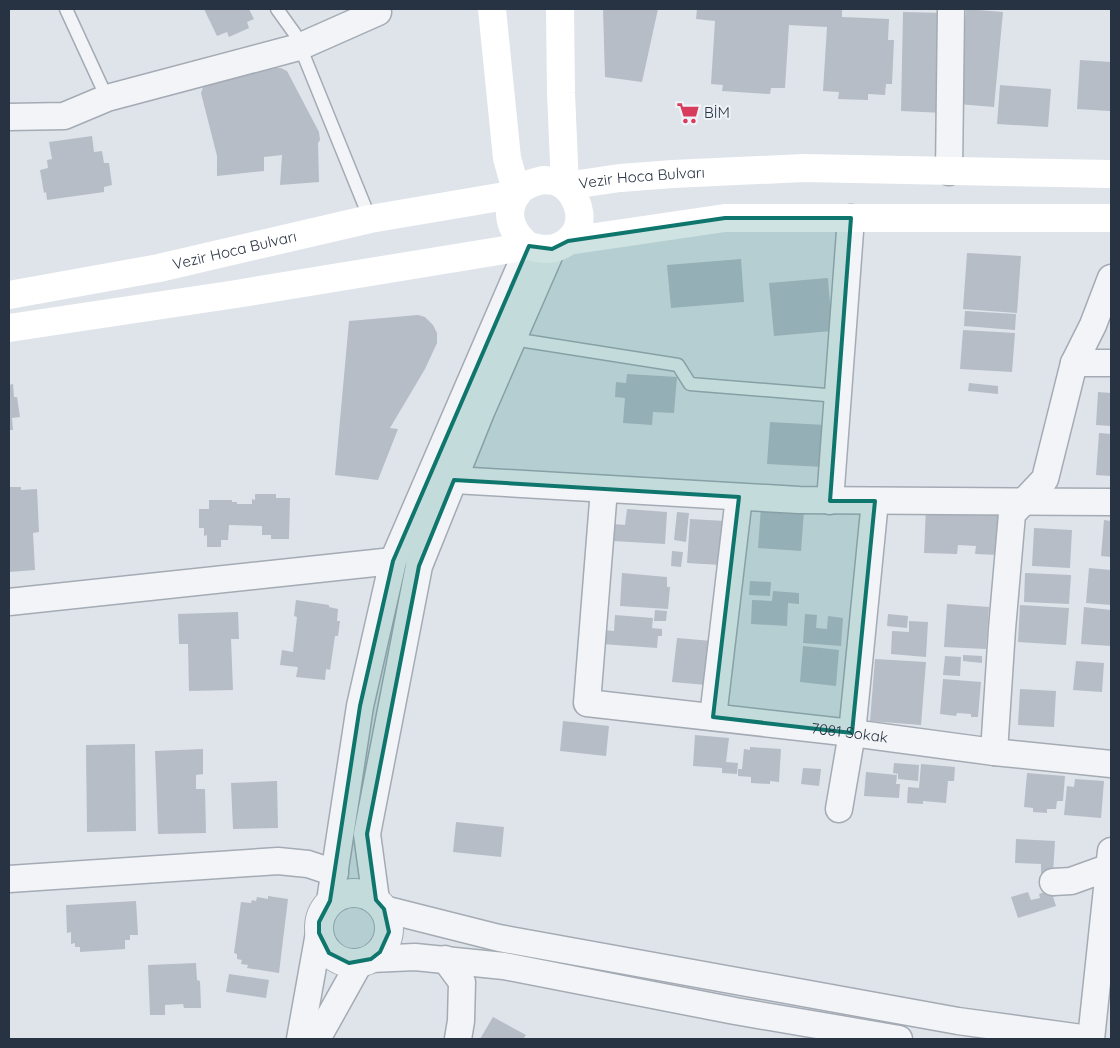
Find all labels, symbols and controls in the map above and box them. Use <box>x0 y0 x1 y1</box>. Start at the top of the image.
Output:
supermarket icon: BİM <box>675 100 701 126</box>
place label: BİM <box>704 103 730 122</box>
street label: Vezir Hoca Bulvarı <box>577 163 705 193</box>
street label: Vezir Hoca Bulvarı <box>171 226 298 274</box>
street label: 7081 Sokak <box>810 718 889 747</box>

